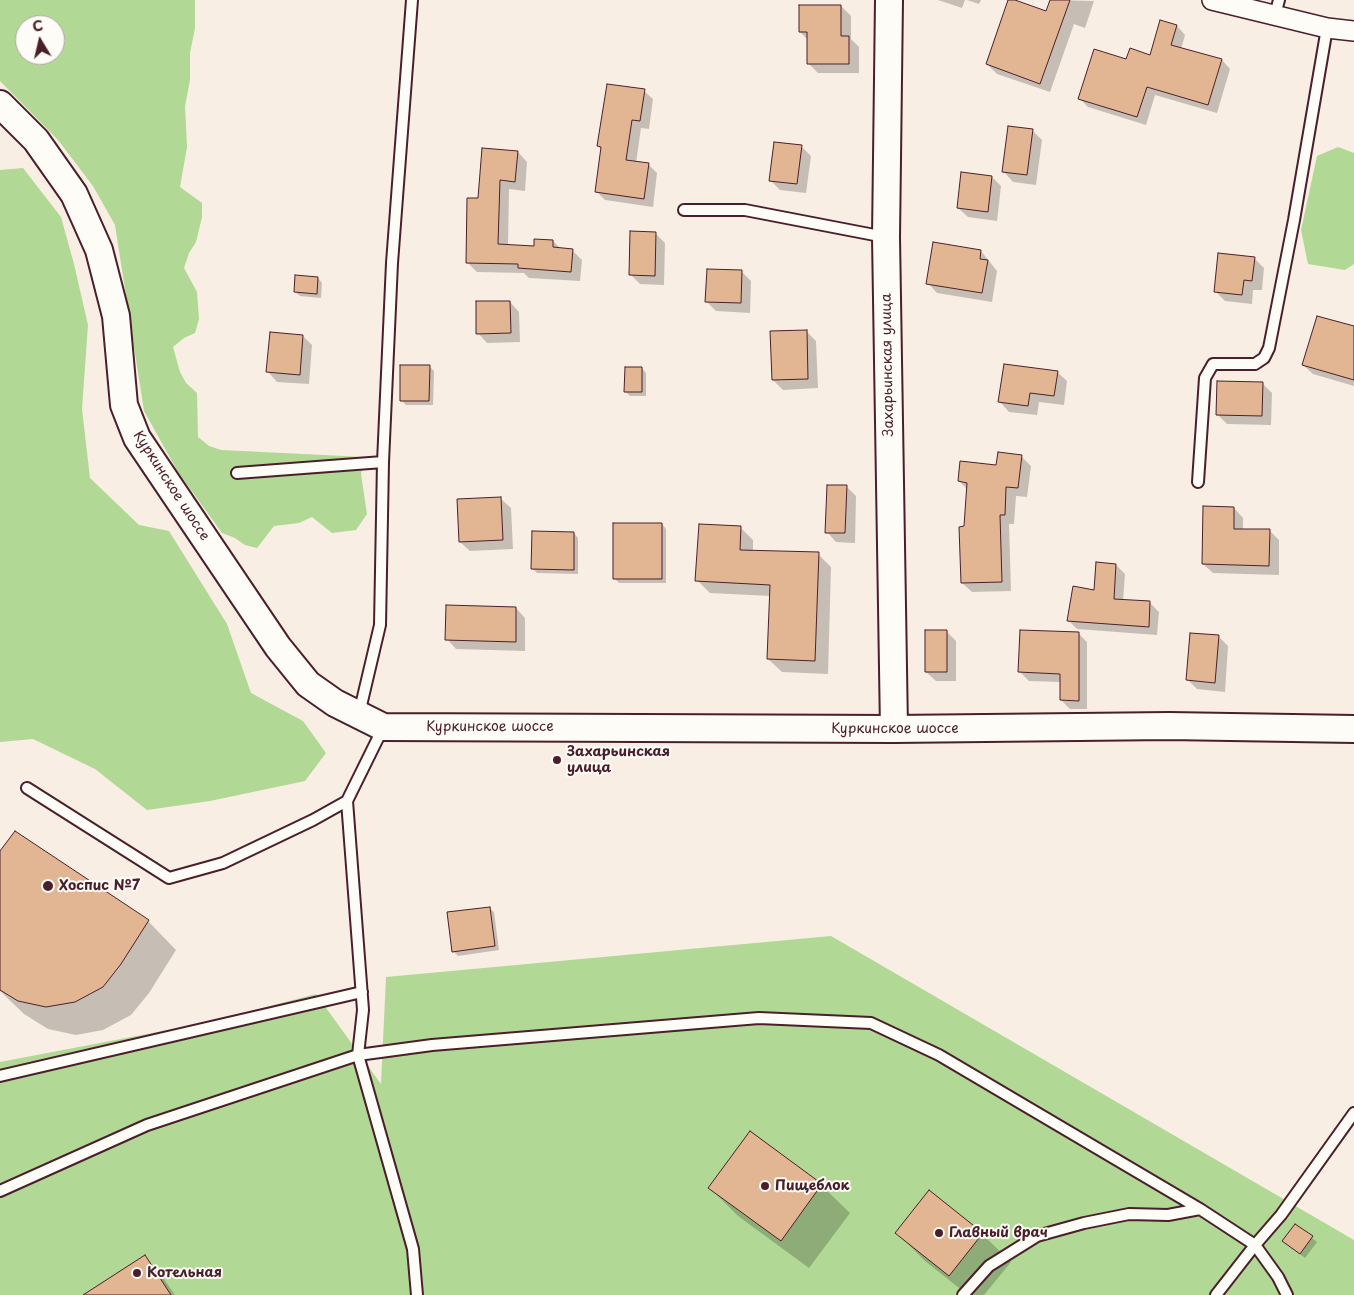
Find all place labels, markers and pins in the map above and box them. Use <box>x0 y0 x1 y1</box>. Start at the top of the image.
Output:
place label: Захарьинская улица <box>567 744 670 776</box>
marker: Захарьинская улица <box>551 754 563 766</box>
place label: Хоспис №7 <box>59 878 140 894</box>
marker: Хоспис №7 <box>41 879 55 893</box>
place label: Пищеблок <box>775 1178 849 1194</box>
marker: Пищеблок <box>759 1180 771 1192</box>
place label: Главный врач <box>949 1225 1048 1241</box>
marker: Главный врач <box>933 1227 945 1239</box>
place label: Котельная <box>147 1265 222 1281</box>
marker: Котельная <box>131 1267 143 1279</box>

